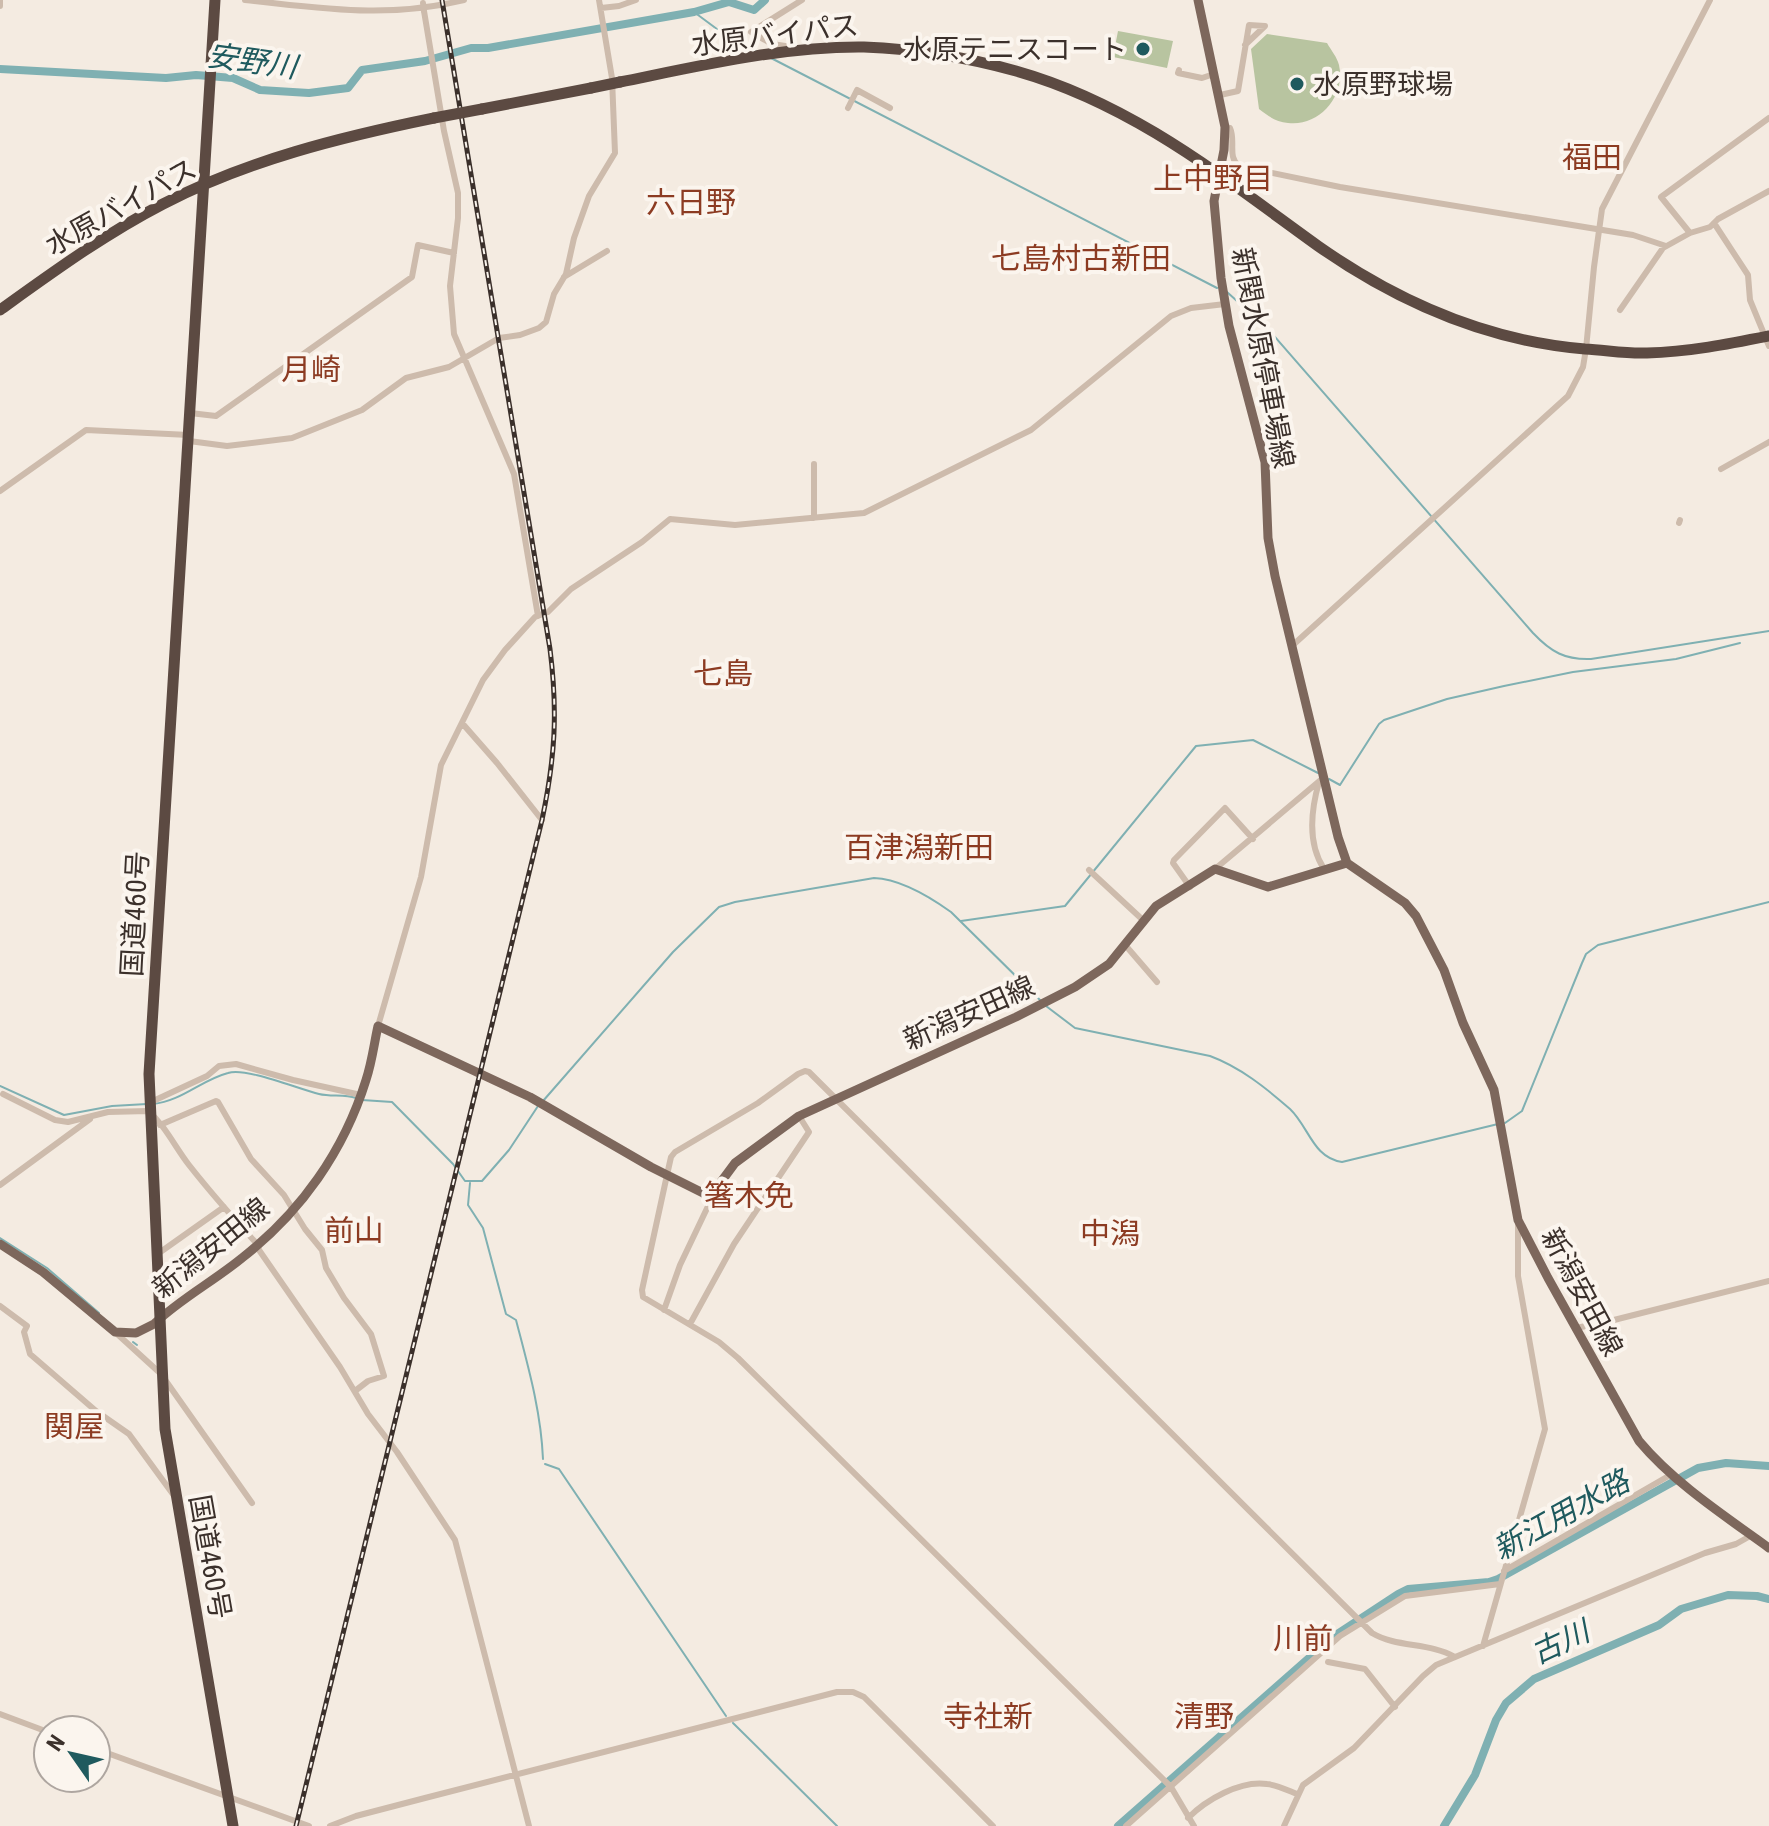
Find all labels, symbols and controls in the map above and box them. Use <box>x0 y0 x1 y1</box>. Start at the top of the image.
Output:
street label: 水原バイパス <box>690 8 860 62</box>
place label: 水原テニスコート <box>903 33 1127 66</box>
water label: 安野川 <box>205 37 302 85</box>
marker: 水原テニスコート <box>1134 40 1152 58</box>
place label: 水原野球場 <box>1313 68 1453 101</box>
marker: 水原野球場 <box>1288 75 1306 93</box>
district label: 福田 <box>1562 140 1622 175</box>
street label: 水原バイパス <box>40 152 202 262</box>
district label: 上中野目 <box>1153 161 1273 196</box>
district label: 六日野 <box>646 185 736 220</box>
district label: 七島村古新田 <box>991 241 1171 276</box>
street label: 新関水原停車場線 <box>1225 245 1301 471</box>
district label: 月崎 <box>281 352 341 387</box>
district label: 七島 <box>693 656 753 691</box>
district label: 百津潟新田 <box>844 830 994 865</box>
street label: 国道460号 <box>115 850 155 978</box>
street label: 新潟安田線 <box>898 969 1040 1057</box>
district label: 箸木免 <box>704 1178 794 1213</box>
street label: 新潟安田線 <box>146 1191 276 1305</box>
district label: 前山 <box>324 1213 384 1248</box>
district label: 中潟 <box>1080 1216 1140 1251</box>
street label: 新潟安田線 <box>1535 1222 1629 1362</box>
district label: 関屋 <box>44 1409 104 1444</box>
water label: 新江用水路 <box>1487 1462 1638 1567</box>
street label: 国道460号 <box>183 1492 237 1622</box>
water label: 古川 <box>1525 1612 1597 1671</box>
district label: 川前 <box>1273 1621 1333 1656</box>
district label: 寺社新 <box>943 1699 1033 1734</box>
district label: 清野 <box>1174 1699 1234 1734</box>
north arrow <box>32 1714 112 1794</box>
text: N <box>42 1731 70 1756</box>

